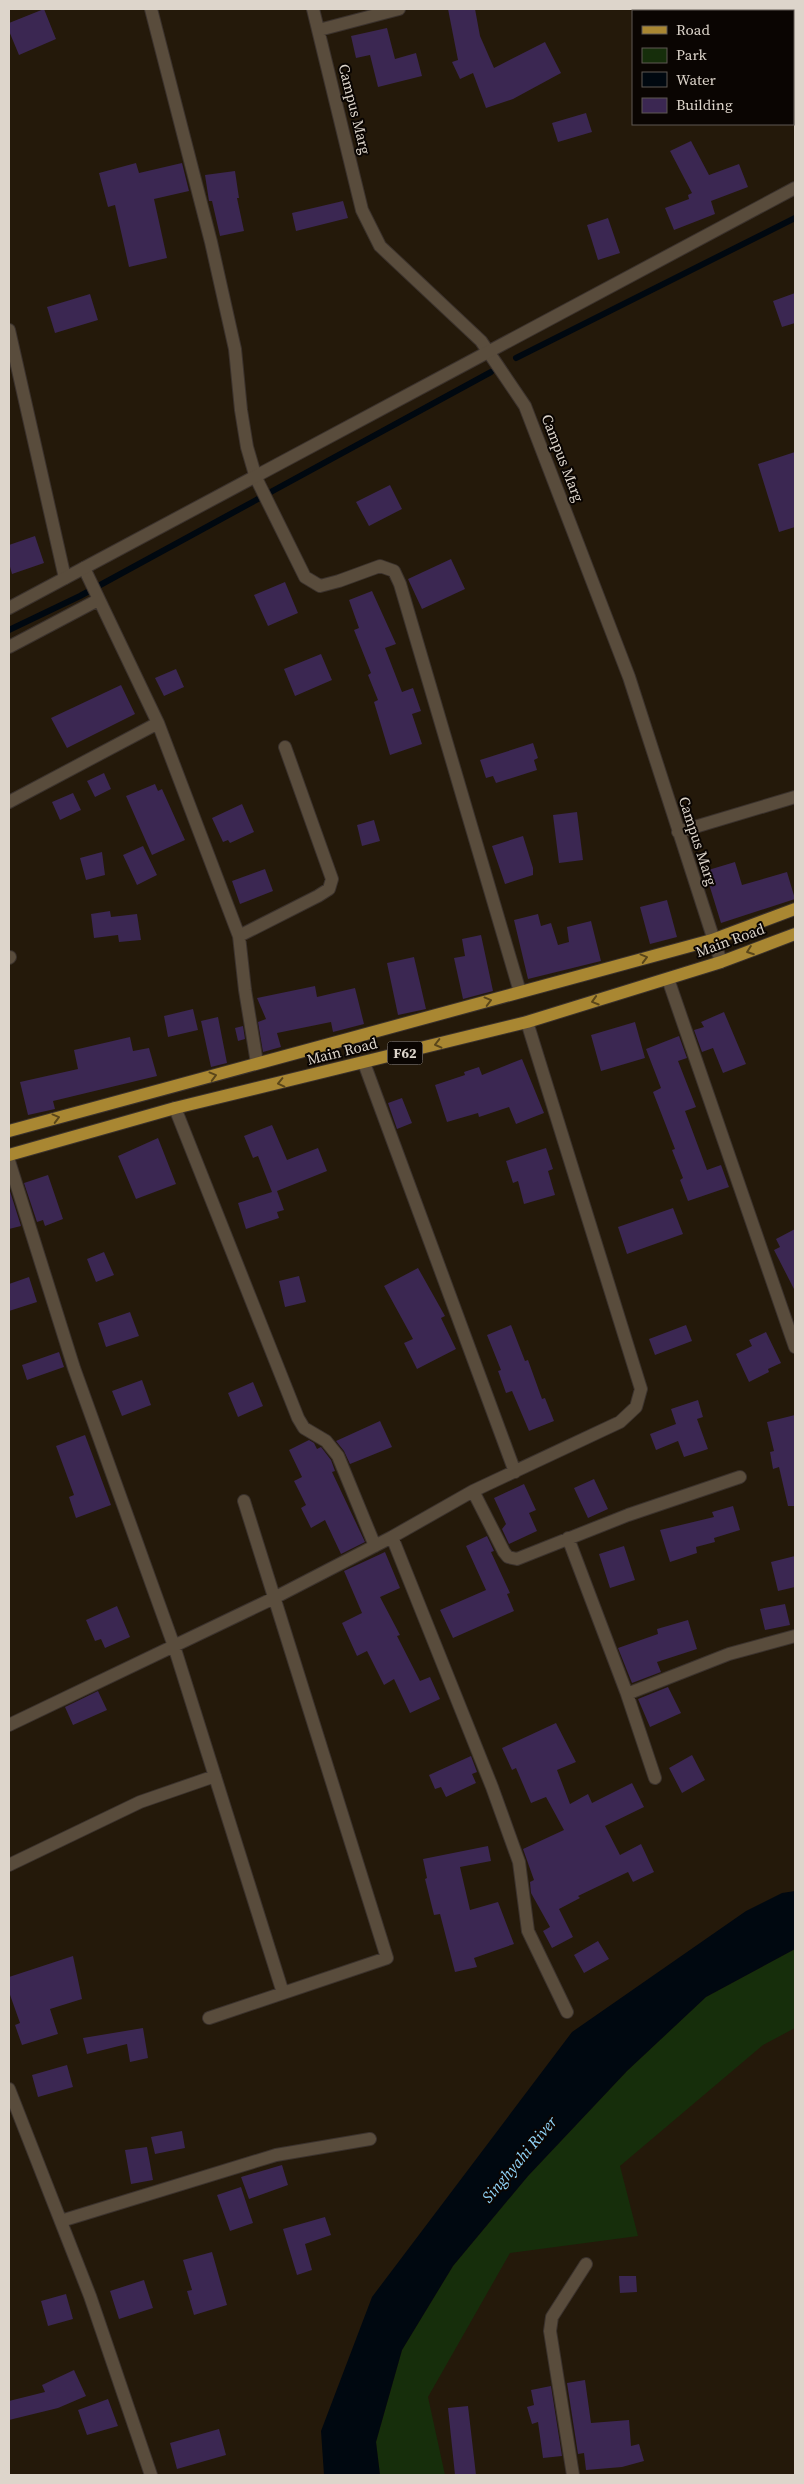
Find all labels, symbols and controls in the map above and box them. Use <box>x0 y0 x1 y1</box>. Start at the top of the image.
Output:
legend <box>632 10 794 125</box>
text: Road <box>676 19 710 40</box>
text: Park <box>676 44 708 65</box>
street label: Campus Marg <box>334 62 376 157</box>
text: Water <box>676 69 717 90</box>
text: Building <box>676 94 733 115</box>
street label: Campus Marg <box>537 411 589 505</box>
street label: Campus Marg <box>674 794 722 888</box>
street label: Main Road <box>693 918 768 962</box>
one-way arrow <box>746 945 754 955</box>
one-way arrow <box>640 953 649 964</box>
one-way arrow <box>483 996 491 1006</box>
one-way arrow <box>591 996 600 1006</box>
street label: Main Road <box>305 1032 380 1070</box>
one-way arrow <box>435 1039 443 1049</box>
road number: F62 <box>388 1042 422 1064</box>
one-way arrow <box>208 1071 216 1081</box>
one-way arrow <box>276 1077 285 1088</box>
one-way arrow <box>51 1113 60 1124</box>
water label: Singhyahi River <box>476 2111 562 2207</box>

